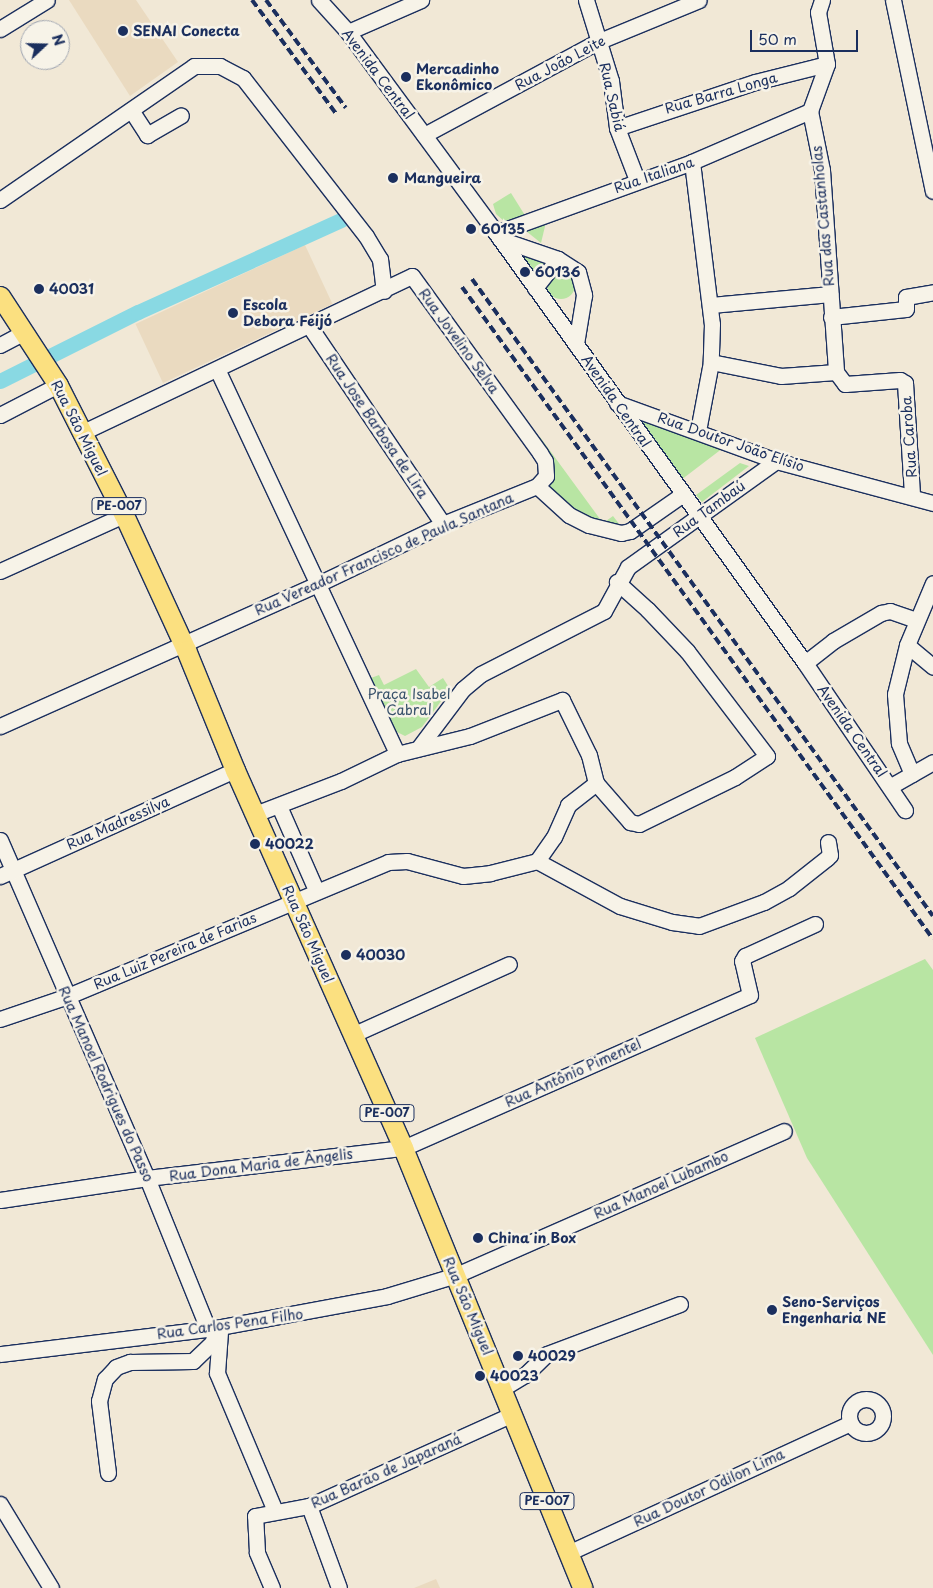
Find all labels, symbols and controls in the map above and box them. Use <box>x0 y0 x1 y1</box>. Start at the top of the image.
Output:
north arrow <box>20 20 70 70</box>
scale bar <box>753 20 860 52</box>
place label: SENAI Conecta <box>133 23 241 39</box>
marker: SENAI Conecta <box>117 25 129 37</box>
street label: Avenida Central <box>339 25 417 123</box>
text: 50 m <box>758 27 797 50</box>
text: N <box>47 31 70 49</box>
street label: Rua João Leite <box>512 32 608 94</box>
place label: Mercadinho Ekonômico <box>416 61 499 94</box>
street label: Rua Sabiá <box>596 61 628 133</box>
street label: Rua Barra Longa <box>663 69 779 117</box>
marker: Mercadinho Ekonômico <box>400 71 412 83</box>
street label: Rua das Castanholas <box>808 144 838 288</box>
street label: Rua Italiana <box>612 153 696 197</box>
place label: Mangueira <box>404 170 481 186</box>
marker: Mangueira <box>386 171 400 185</box>
place label: 60135 <box>481 221 525 237</box>
marker: 60135 <box>465 223 477 235</box>
place label: 60136 <box>535 264 580 280</box>
marker: 60136 <box>519 266 531 278</box>
place label: 40031 <box>49 281 94 297</box>
marker: 40031 <box>33 283 45 295</box>
street label: Rua Jovelino Selva <box>416 286 502 396</box>
place label: Escola Debora Feijó <box>243 297 332 330</box>
marker: Escola Debora Feijó <box>227 307 239 319</box>
street label: Rua Jose Barbosa de Lira <box>322 351 432 501</box>
street label: Avenida Central <box>578 352 654 450</box>
street label: Rua São Miguel <box>47 377 111 479</box>
street label: Rua Caroba <box>898 396 920 478</box>
street label: Rua Doutor João Elísio <box>655 409 807 475</box>
street label: Rua Tambaú <box>669 477 749 541</box>
street label: Rua Vereador Francisco de Paula Santana <box>251 489 517 619</box>
road number: PE-007 <box>90 496 148 516</box>
street label: Avenida Central <box>814 682 890 780</box>
park label: Praça Isabel Cabral <box>367 686 451 719</box>
street label: Rua Madressilva <box>64 793 172 853</box>
place label: 40022 <box>265 836 314 852</box>
marker: 40022 <box>249 838 261 850</box>
street label: Rua São Miguel <box>279 882 337 986</box>
street label: Rua Luiz Pereira de Farias <box>91 909 259 993</box>
place label: 40030 <box>356 947 405 963</box>
marker: 40030 <box>340 949 352 961</box>
street label: Rua Manoel Rodrigues do Passo <box>55 983 157 1185</box>
street label: Rua Antônio Pimentel <box>502 1035 644 1111</box>
road number: PE-007 <box>358 1104 416 1122</box>
street label: Rua Dona Maria de Ângelis <box>167 1145 355 1185</box>
street label: Rua Manoel Lubambo <box>590 1147 732 1223</box>
place label: China in Box <box>488 1230 577 1246</box>
marker: China in Box <box>472 1232 484 1244</box>
street label: Rua São Miguel <box>440 1254 496 1358</box>
place label: Seno-Serviços Engenharia NE <box>782 1294 887 1326</box>
marker: Seno-Serviços Engenharia NE <box>766 1304 778 1316</box>
street label: Rua Carlos Pena Filho <box>156 1305 304 1343</box>
place label: 40029 <box>528 1348 576 1364</box>
marker: 40029 <box>512 1350 524 1362</box>
place label: 40023 <box>490 1368 539 1384</box>
marker: 40023 <box>474 1370 486 1382</box>
street label: Rua Barão de Japaraná <box>309 1430 463 1512</box>
street label: Rua Doutor Odilon Lima <box>631 1446 787 1530</box>
road number: PE-007 <box>518 1492 576 1510</box>

